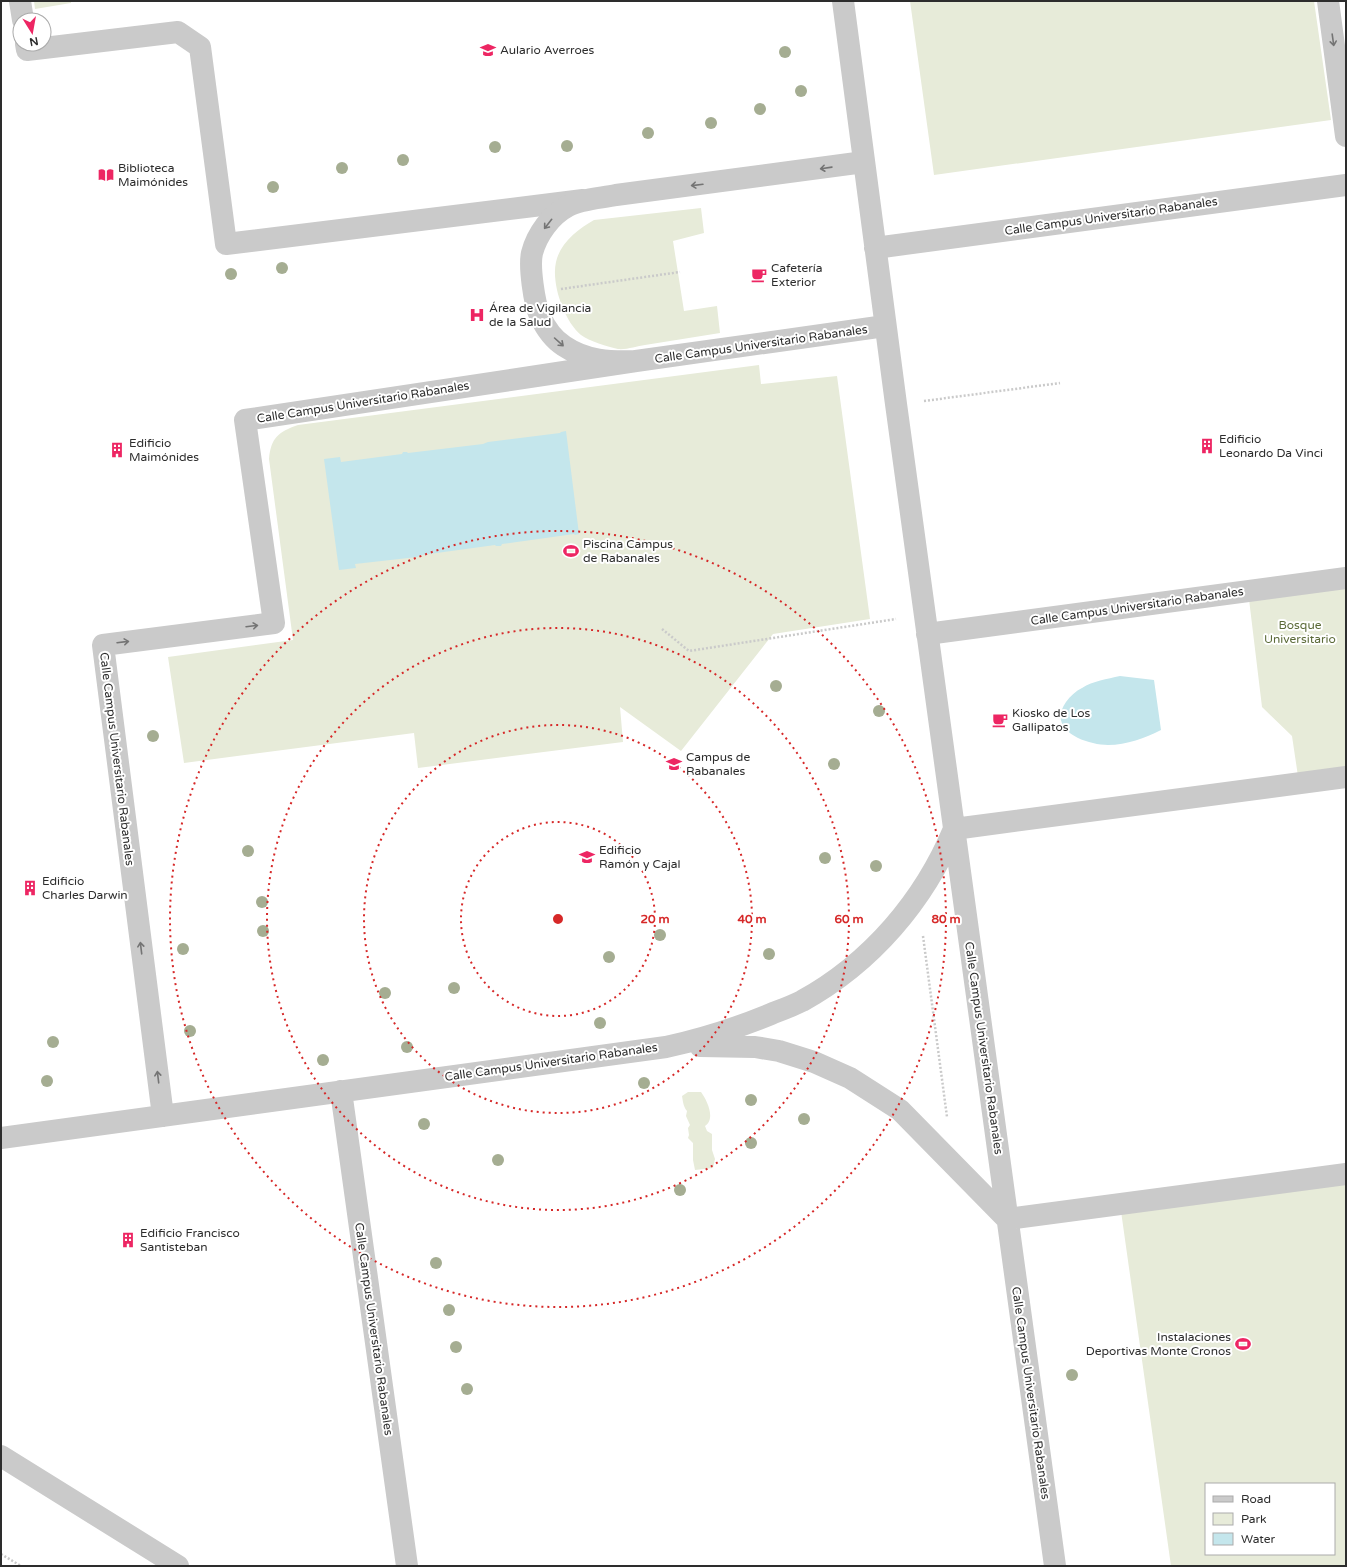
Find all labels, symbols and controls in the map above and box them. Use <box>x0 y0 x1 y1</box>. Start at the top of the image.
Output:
north arrow <box>12 12 52 52</box>
one-way arrow <box>1329 33 1337 46</box>
text: N <box>28 34 39 49</box>
school or university icon: Aulario Averroes <box>479 41 497 59</box>
place label: Aulario Averroes <box>500 43 595 57</box>
place label: Biblioteca Maimónides <box>118 161 188 189</box>
one-way arrow <box>820 164 833 172</box>
library icon: Biblioteca Maimónides <box>97 166 115 184</box>
one-way arrow <box>691 181 704 189</box>
street label: Calle Campus Universitario Rabanales <box>1004 194 1219 238</box>
one-way arrow <box>543 218 552 229</box>
place label: Cafetería Exterior <box>771 261 823 289</box>
cafe icon: Cafetería Exterior <box>750 266 768 284</box>
place label: Área de Vigilancia de la Salud <box>489 301 591 329</box>
hospital icon: Área de Vigilancia de la Salud <box>468 306 486 324</box>
street label: Calle Campus Universitario Rabanales <box>654 322 869 366</box>
one-way arrow <box>554 337 564 347</box>
street label: Calle Campus Universitario Rabanales <box>256 378 470 426</box>
place label: Edificio Leonardo Da Vinci <box>1219 432 1323 460</box>
place label: Edificio Maimónides <box>129 436 199 464</box>
building icon: Edificio Leonardo Da Vinci <box>1198 437 1216 455</box>
building icon: Edificio Maimónides <box>108 441 126 459</box>
place label: Piscina Campus de Rabanales <box>583 537 673 565</box>
sports icon: Piscina Campus de Rabanales <box>562 542 580 560</box>
street label: Calle Campus Universitario Rabanales <box>1030 584 1245 628</box>
park label: Bosque Universitario <box>1264 618 1336 646</box>
one-way arrow <box>245 622 258 630</box>
one-way arrow <box>117 639 130 646</box>
street label: Calle Campus Universitario Rabanales <box>97 651 137 867</box>
place label: Kiosko de Los Gallipatos <box>1012 706 1091 734</box>
cafe icon: Kiosko de Los Gallipatos <box>991 711 1009 729</box>
place label: Campus de Rabanales <box>686 750 750 778</box>
school or university icon: Campus de Rabanales <box>665 755 683 773</box>
place label: Edificio Ramón y Cajal <box>599 843 680 871</box>
school or university icon: Edificio Ramón y Cajal <box>578 848 596 866</box>
place label: Edificio Charles Darwin <box>42 874 128 902</box>
building icon: Edificio Charles Darwin <box>21 879 39 897</box>
centre of rings <box>551 912 565 926</box>
text: 20 m <box>640 912 670 926</box>
text: 40 m <box>737 912 767 926</box>
text: 60 m <box>834 912 864 926</box>
text: 80 m <box>931 912 961 926</box>
street label: Calle Campus Universitario Rabanales <box>962 941 1006 1156</box>
one-way arrow <box>138 942 145 955</box>
street label: Calle Campus Universitario Rabanales <box>444 1040 659 1084</box>
one-way arrow <box>154 1071 162 1084</box>
street label: Calle Campus Universitario Rabanales <box>352 1222 396 1437</box>
place label: Edificio Francisco Santisteban <box>140 1226 240 1254</box>
building icon: Edificio Francisco Santisteban <box>119 1231 137 1249</box>
street label: Calle Campus Universitario Rabanales <box>1009 1286 1053 1501</box>
place label: Instalaciones Deportivas Monte Cronos <box>1086 1330 1231 1358</box>
sports icon: Instalaciones Deportivas Monte Cronos <box>1234 1335 1252 1353</box>
legend <box>1205 1483 1335 1555</box>
text: Road <box>1241 1492 1271 1506</box>
text: Park <box>1241 1512 1267 1526</box>
text: Water <box>1241 1532 1276 1546</box>

